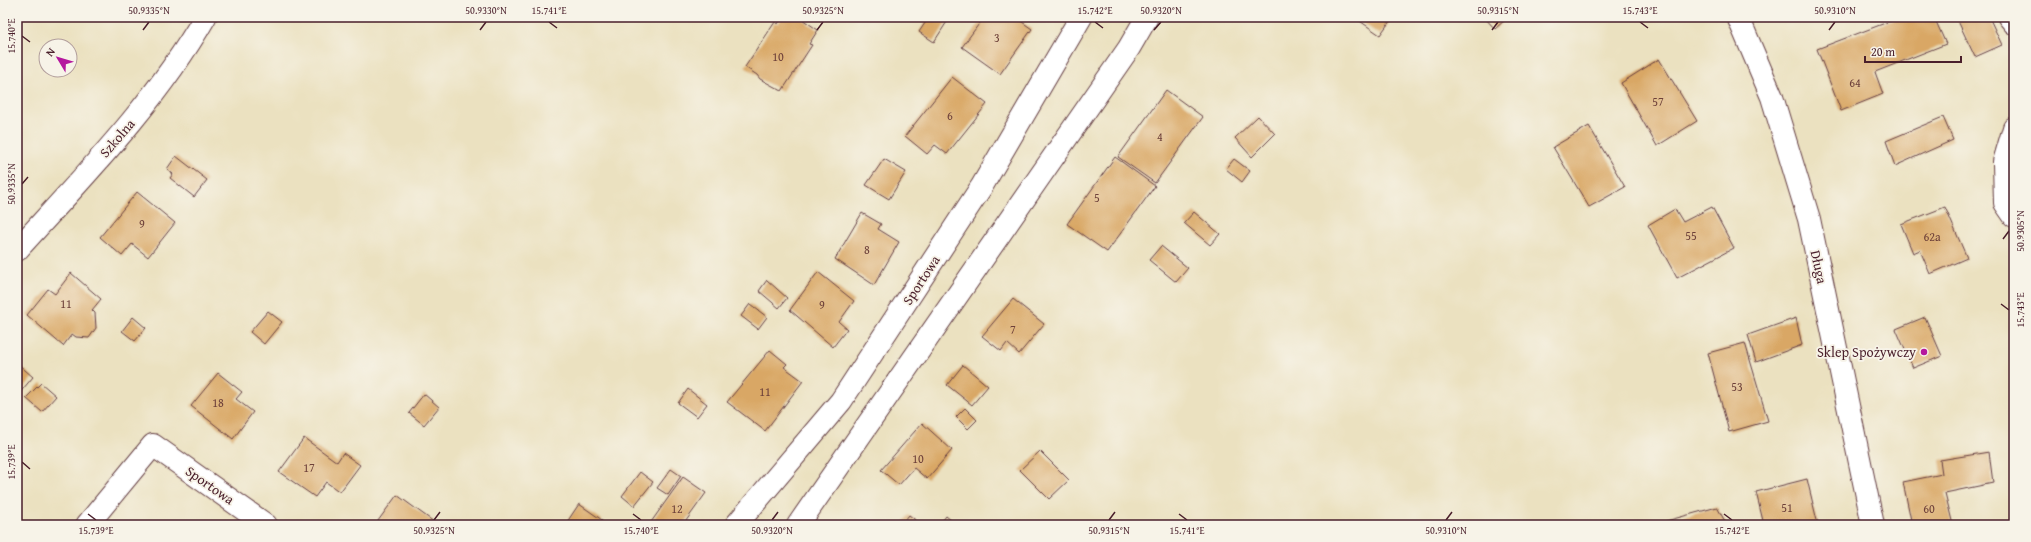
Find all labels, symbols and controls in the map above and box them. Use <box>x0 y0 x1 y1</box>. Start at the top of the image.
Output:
text: 50.9335°N <box>128 3 170 18</box>
text: 50.9330°N <box>465 3 507 18</box>
text: 15.741°E <box>531 3 567 18</box>
text: 50.9325°N <box>802 3 844 18</box>
text: 15.742°E <box>1077 3 1113 18</box>
text: 50.9320°N <box>1140 3 1182 18</box>
text: 50.9315°N <box>1477 3 1519 18</box>
text: 15.743°E <box>1622 3 1658 18</box>
text: 50.9310°N <box>1814 3 1856 18</box>
text: 15.740°E <box>4 18 19 54</box>
house number: 3 <box>994 29 1000 46</box>
north arrow <box>38 38 78 78</box>
scale bar <box>1865 38 1961 64</box>
text: 20 m <box>1871 43 1895 60</box>
text: N <box>42 44 59 60</box>
house number: 10 <box>772 48 784 65</box>
house number: 64 <box>1849 74 1861 91</box>
house number: 57 <box>1652 93 1664 110</box>
house number: 6 <box>947 107 953 124</box>
street label: Szkolna <box>95 114 140 162</box>
house number: 4 <box>1157 128 1163 145</box>
text: 50.9335°N <box>4 163 19 205</box>
house number: 5 <box>1094 189 1100 206</box>
text: 50.9305°N <box>2013 210 2028 252</box>
house number: 9 <box>139 215 145 232</box>
house number: 55 <box>1685 227 1697 244</box>
house number: 62a <box>1923 228 1941 245</box>
house number: 8 <box>864 241 870 258</box>
street label: Długa <box>1806 248 1832 286</box>
street label: Sportowa <box>897 251 945 309</box>
text: 15.743°E <box>2013 292 2028 328</box>
house number: 11 <box>60 295 72 312</box>
house number: 9 <box>819 296 825 313</box>
house number: 7 <box>1010 321 1016 338</box>
place label: Sklep Spożywczy <box>1817 342 1916 362</box>
marker: Sklep Spożywczy <box>1919 347 1929 357</box>
house number: 53 <box>1731 378 1743 395</box>
house number: 11 <box>759 383 771 400</box>
house number: 18 <box>212 394 224 411</box>
text: 15.739°E <box>4 444 19 480</box>
house number: 10 <box>912 450 924 467</box>
house number: 17 <box>303 459 315 476</box>
street label: Sportowa <box>182 461 239 509</box>
house number: 51 <box>1781 499 1793 516</box>
house number: 12 <box>671 500 683 517</box>
house number: 60 <box>1923 500 1935 517</box>
text: 15.739°E <box>78 523 114 538</box>
text: 50.9325°N <box>413 523 455 538</box>
text: 15.740°E <box>623 523 659 538</box>
text: 50.9320°N <box>751 523 793 538</box>
text: 50.9315°N <box>1088 523 1130 538</box>
text: 15.741°E <box>1169 523 1205 538</box>
text: 50.9310°N <box>1425 523 1467 538</box>
text: 15.742°E <box>1714 523 1750 538</box>

